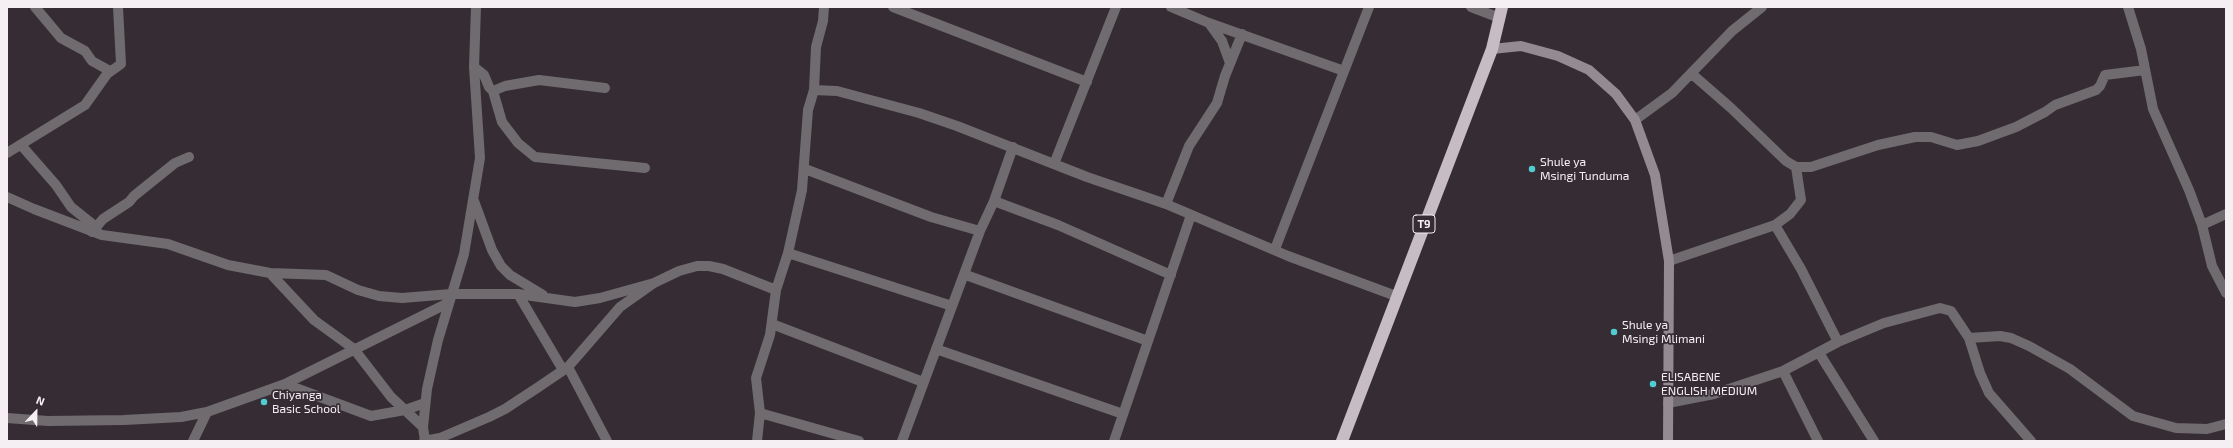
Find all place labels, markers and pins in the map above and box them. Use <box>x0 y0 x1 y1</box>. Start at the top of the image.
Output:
place label: Shule ya Msingi Tunduma <box>1540 155 1629 183</box>
marker: Shule ya Msingi Tunduma <box>1527 164 1537 174</box>
place label: Shule ya Msingi Mlimani <box>1622 318 1705 346</box>
marker: Shule ya Msingi Mlimani <box>1609 327 1619 337</box>
place label: ELISABENE ENGLISH MEDIUM <box>1661 370 1757 398</box>
marker: ELISABENE ENGLISH MEDIUM <box>1648 379 1658 389</box>
place label: Chiyanga Basic School <box>272 388 340 416</box>
marker: Chiyanga Basic School <box>259 397 269 407</box>

